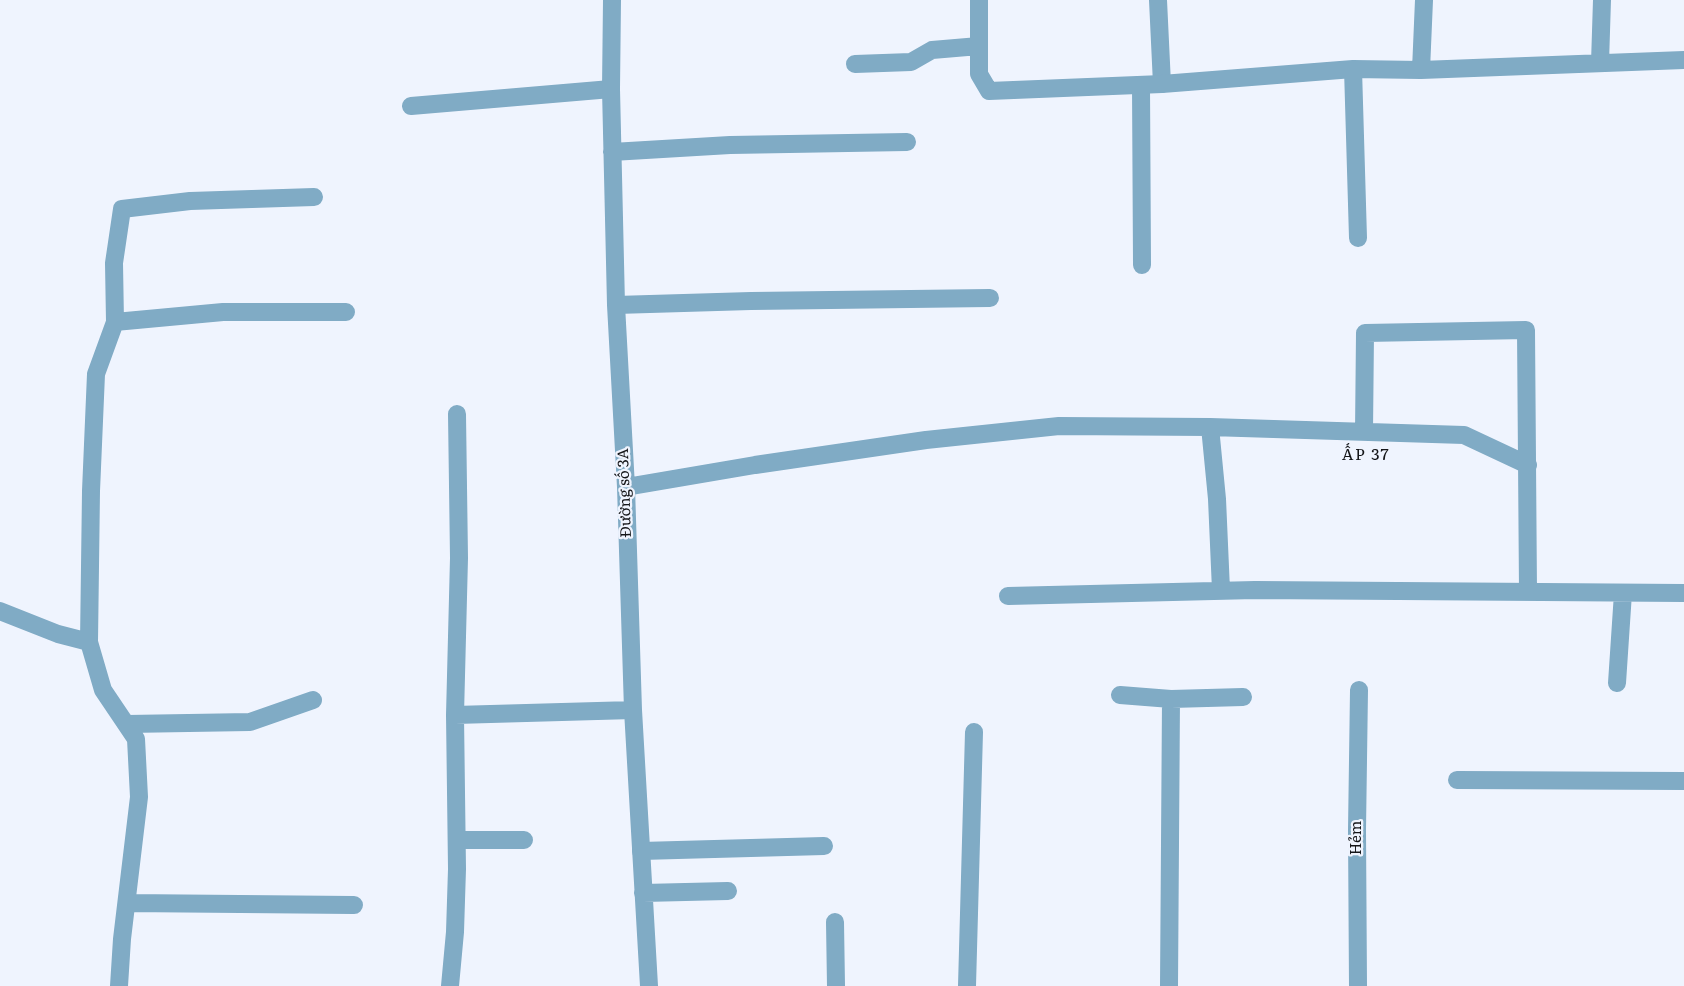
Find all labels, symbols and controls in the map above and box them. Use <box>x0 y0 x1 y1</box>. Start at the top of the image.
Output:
district label: ẤP 37 <box>1342 445 1390 465</box>
street label: Đường số 3A <box>614 448 636 538</box>
street label: Hẻm <box>1348 821 1366 855</box>

